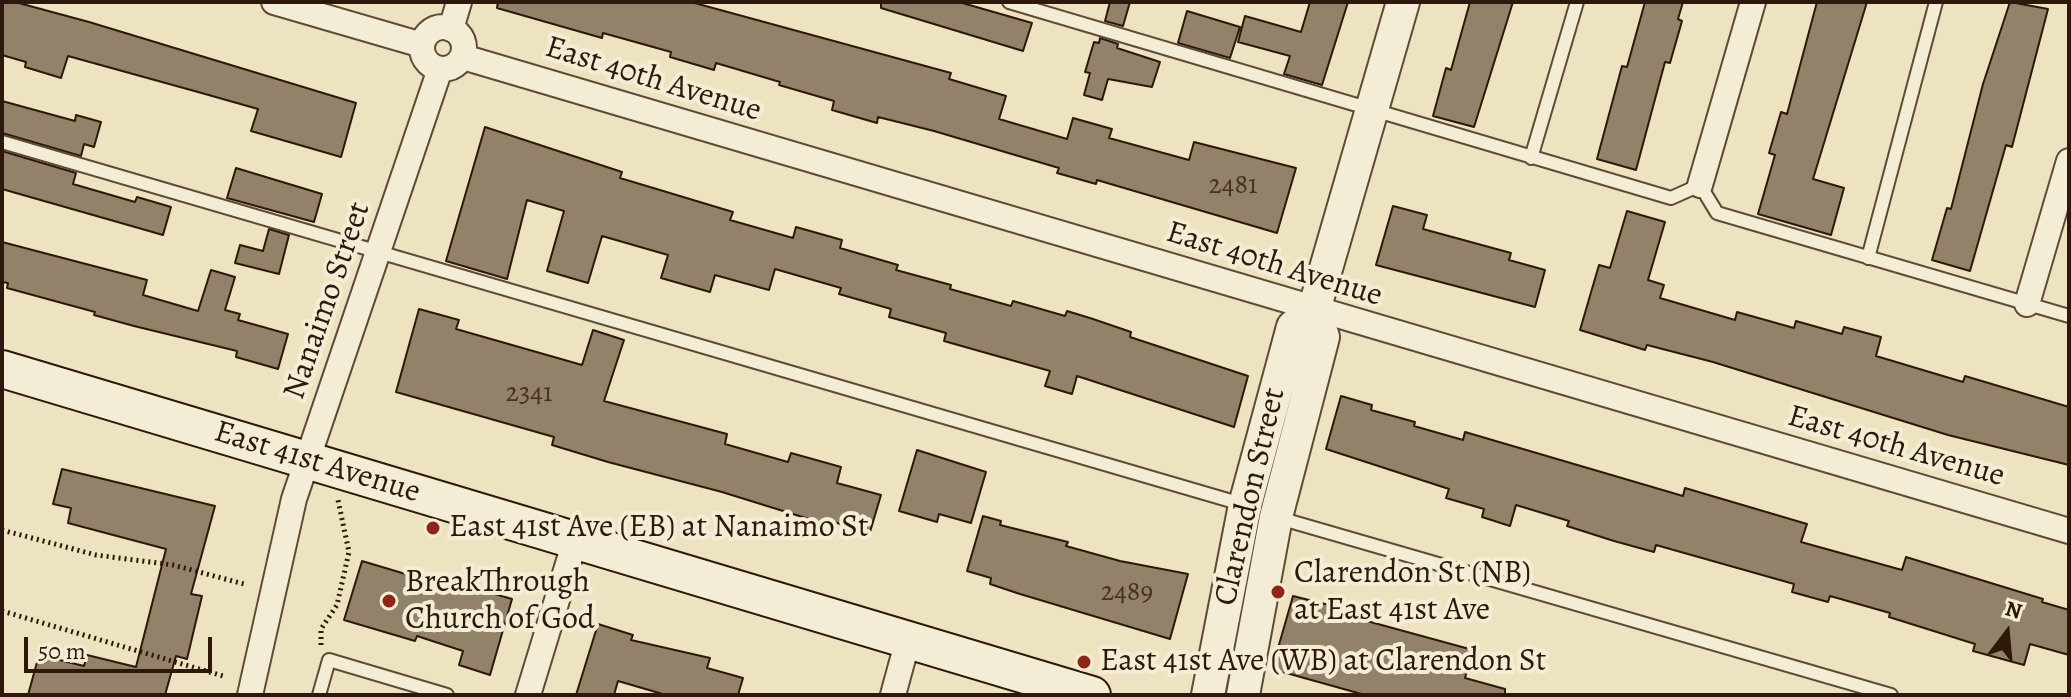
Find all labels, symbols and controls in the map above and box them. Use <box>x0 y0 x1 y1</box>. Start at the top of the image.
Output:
street label: East 40th Avenue <box>540 29 766 131</box>
house number: 2481 <box>1208 169 1258 203</box>
street label: Nanaimo Street <box>276 197 380 405</box>
street label: East 40th Avenue <box>1161 214 1387 316</box>
house number: 2341 <box>505 377 553 411</box>
street label: Clarendon Street <box>1207 384 1295 610</box>
street label: East 40th Avenue <box>1783 398 2009 496</box>
street label: East 41st Avenue <box>209 413 425 513</box>
place label: East 41st Ave (EB) at Nanaimo St <box>449 509 868 547</box>
marker: East 41st Ave (EB) at Nanaimo St <box>424 519 442 537</box>
place label: Clarendon St (NB) at East 41st Ave <box>1294 555 1531 630</box>
place label: BreakThrough Church of God <box>405 564 595 639</box>
house number: 2489 <box>1101 576 1153 610</box>
marker: Clarendon St (NB) at East 41st Ave <box>1269 583 1287 601</box>
marker: BreakThrough Church of God <box>380 592 398 610</box>
north arrow <box>1967 593 2047 673</box>
text: N <box>2002 593 2025 627</box>
scale bar <box>28 621 216 671</box>
text: 50 m <box>38 635 86 667</box>
place label: East 41st Ave (WB) at Clarendon St <box>1100 643 1546 681</box>
marker: East 41st Ave (WB) at Clarendon St <box>1075 653 1093 671</box>

